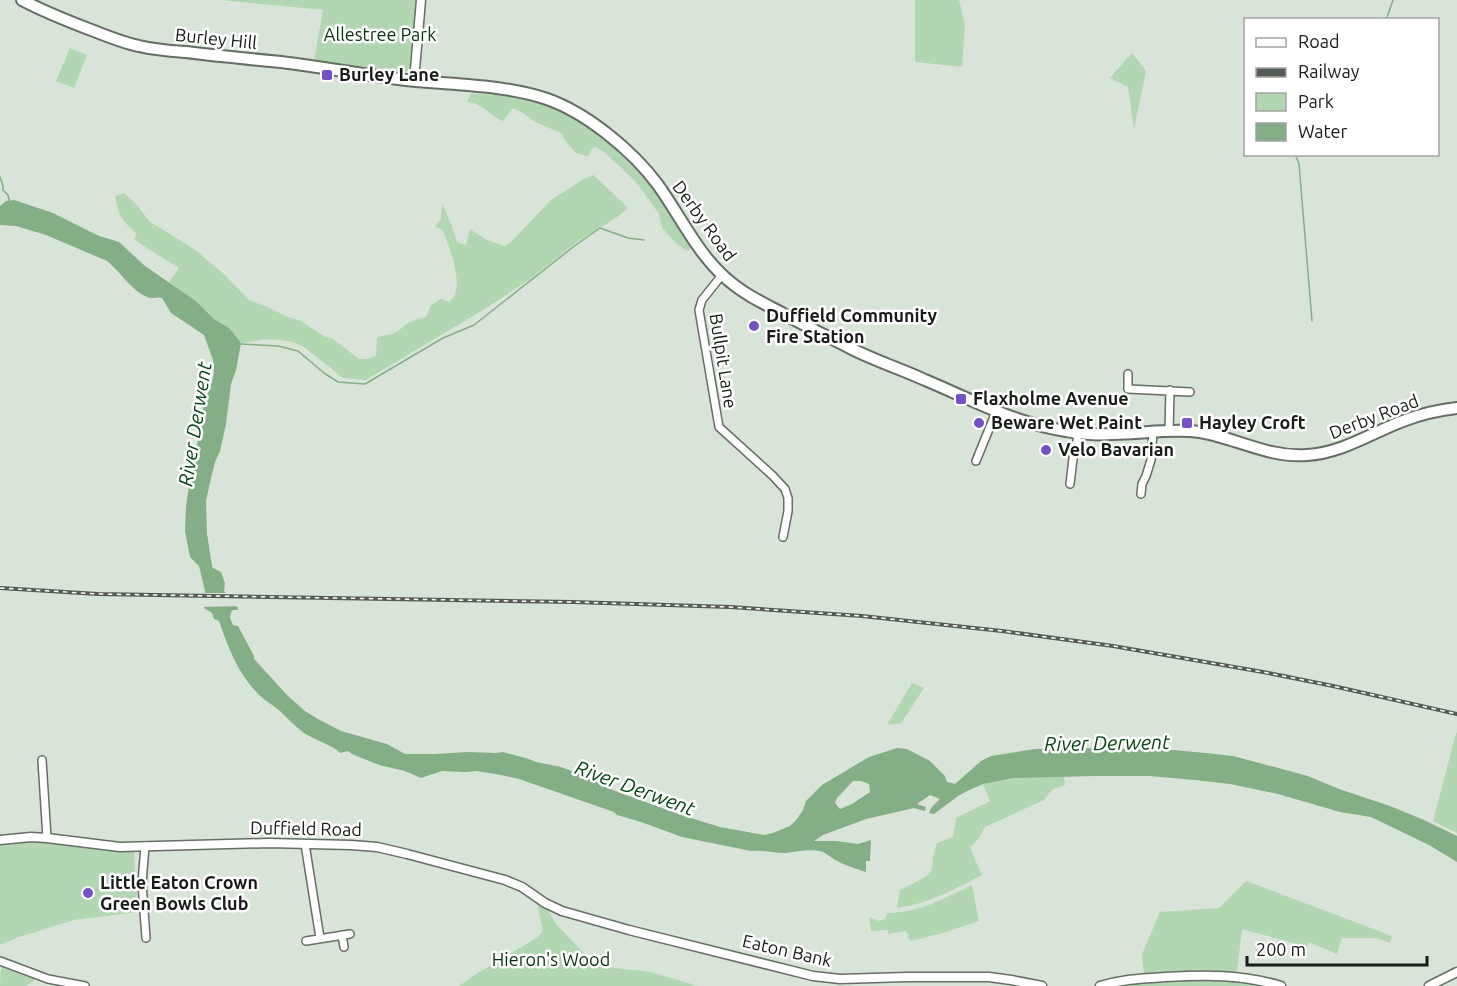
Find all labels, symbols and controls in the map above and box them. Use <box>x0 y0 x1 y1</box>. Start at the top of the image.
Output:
legend <box>1244 18 1439 156</box>
street label: Burley Hill <box>174 24 258 52</box>
park label: Allestree Park <box>324 24 436 44</box>
text: Road <box>1298 31 1340 51</box>
text: Railway <box>1298 61 1360 81</box>
place label: Burley Lane <box>339 64 439 84</box>
marker: Burley Lane <box>320 68 334 82</box>
text: Park <box>1298 91 1334 111</box>
text: Water <box>1298 121 1348 141</box>
street label: Derby Road <box>669 176 741 264</box>
place label: Duffield Community Fire Station <box>766 305 937 346</box>
street label: Bullpit Lane <box>707 312 741 410</box>
marker: Duffield Community Fire Station <box>747 319 761 333</box>
water label: River Derwent <box>173 360 216 488</box>
place label: Flaxholme Avenue <box>973 388 1129 408</box>
street label: Derby Road <box>1326 390 1421 442</box>
marker: Flaxholme Avenue <box>954 392 968 406</box>
place label: Beware Wet Paint <box>991 412 1142 432</box>
place label: Hayley Croft <box>1199 412 1306 432</box>
marker: Beware Wet Paint <box>972 416 986 430</box>
marker: Hayley Croft <box>1180 416 1194 430</box>
place label: Velo Bavarian <box>1058 439 1174 459</box>
marker: Velo Bavarian <box>1039 443 1053 457</box>
water label: River Derwent <box>1044 730 1170 755</box>
water label: River Derwent <box>572 755 698 820</box>
street label: Duffield Road <box>250 817 362 839</box>
place label: Little Eaton Crown Green Bowls Club <box>100 872 258 913</box>
marker: Little Eaton Crown Green Bowls Club <box>81 886 95 900</box>
scale bar <box>1247 929 1427 967</box>
street label: Eaton Bank <box>740 930 834 970</box>
text: 200 m <box>1256 939 1306 959</box>
park label: Hieron's Wood <box>492 949 610 969</box>

